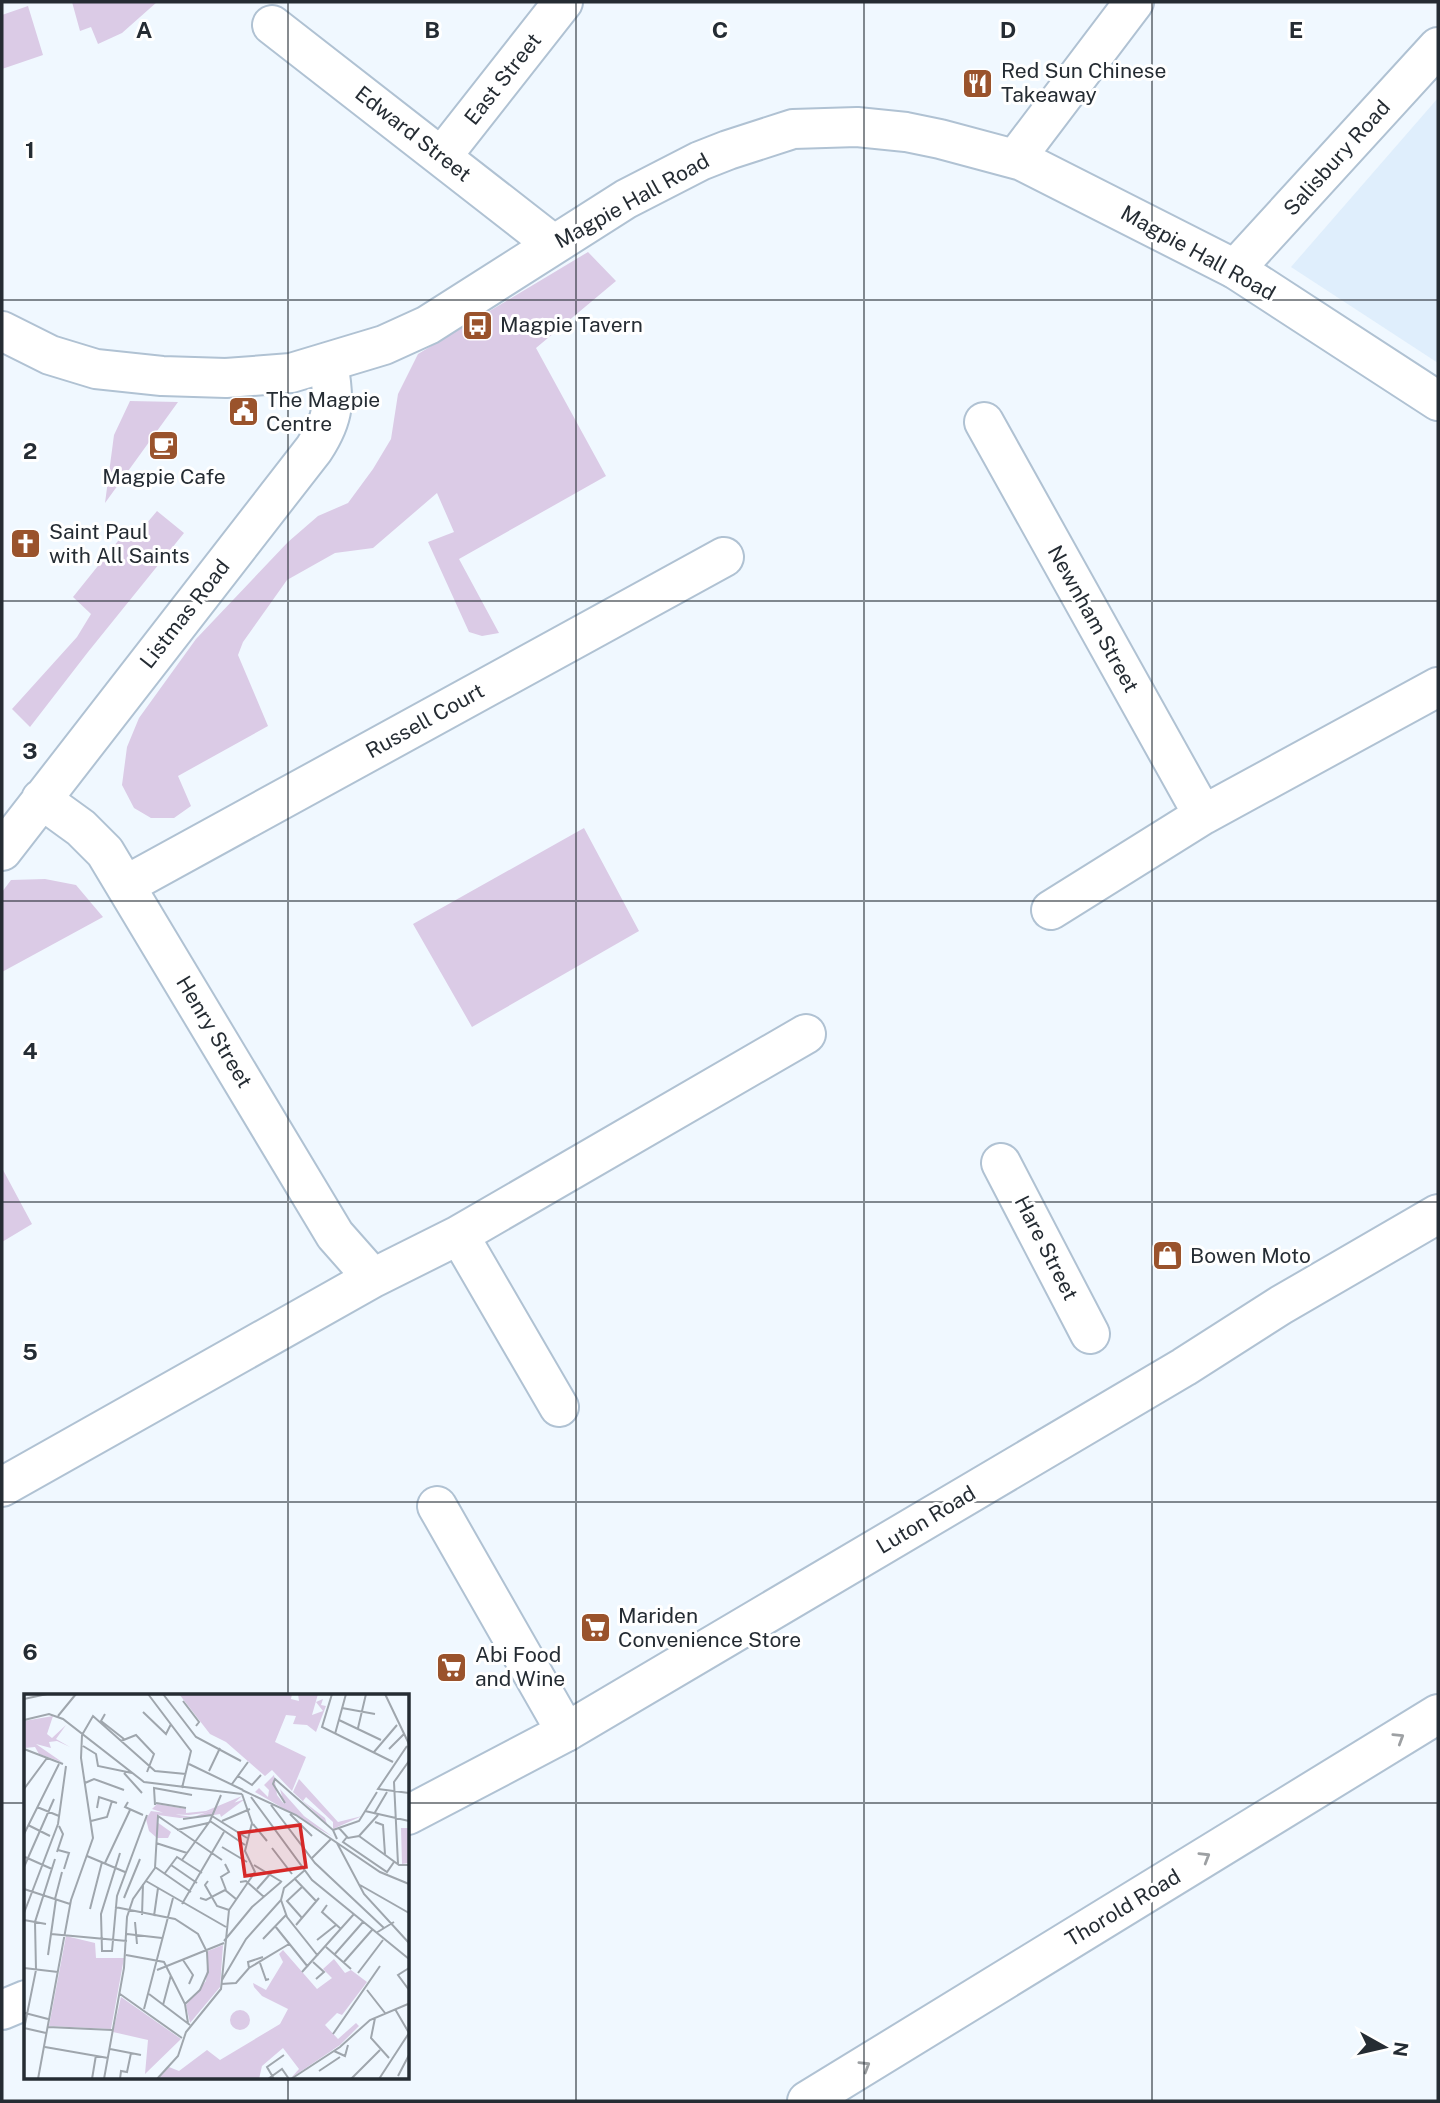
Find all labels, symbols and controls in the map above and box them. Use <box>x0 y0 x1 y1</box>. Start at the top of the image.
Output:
text: A <box>136 16 153 43</box>
text: B <box>424 16 440 43</box>
text: C <box>712 16 728 43</box>
text: D <box>1000 16 1016 43</box>
text: E <box>1289 16 1303 43</box>
street label: East Street <box>459 28 546 129</box>
place label: Red Sun Chinese Takeaway <box>1001 58 1166 107</box>
restaurant icon: Red Sun Chinese Takeaway <box>961 66 995 100</box>
street label: Edward Street <box>350 81 476 187</box>
street label: Salisbury Road <box>1278 95 1395 221</box>
text: 1 <box>25 136 35 163</box>
street label: Magpie Hall Road <box>550 148 713 253</box>
street label: Magpie Hall Road <box>1117 200 1280 305</box>
bus stop icon: Magpie Tavern <box>460 308 494 342</box>
place label: Magpie Tavern <box>500 312 643 337</box>
place label: The Magpie Centre <box>266 387 380 436</box>
public building icon: The Magpie Centre <box>226 395 260 429</box>
cafe icon: Magpie Cafe <box>147 428 181 462</box>
text: 2 <box>23 437 37 464</box>
place label: Magpie Cafe <box>102 464 226 489</box>
place label: Saint Paul with All Saints <box>49 519 190 568</box>
church icon: Saint Paul with All Saints <box>9 527 43 561</box>
street label: Newnham Street <box>1043 541 1144 697</box>
street label: Listmas Road <box>134 554 235 673</box>
street label: Russell Court <box>361 678 488 763</box>
text: 3 <box>22 737 38 764</box>
street label: Henry Street <box>171 971 258 1092</box>
text: 4 <box>22 1037 38 1064</box>
street label: Hare Street <box>1009 1191 1083 1304</box>
shop icon: Bowen Moto <box>1150 1239 1184 1273</box>
place label: Bowen Moto <box>1190 1243 1311 1268</box>
text: 5 <box>22 1338 38 1365</box>
street label: Luton Road <box>872 1480 980 1559</box>
place label: Mariden Convenience Store <box>618 1603 801 1652</box>
supermarket icon: Mariden Convenience Store <box>578 1611 612 1645</box>
text: 6 <box>22 1638 38 1665</box>
place label: Abi Food and Wine <box>475 1642 565 1691</box>
supermarket icon: Abi Food and Wine <box>435 1650 469 1684</box>
inset map <box>24 1694 410 2078</box>
one-way arrow <box>1391 1733 1404 1746</box>
one-way arrow <box>1198 1853 1211 1866</box>
street label: Thorold Road <box>1061 1863 1185 1952</box>
north arrow <box>1349 2012 1419 2082</box>
text: N <box>1389 2040 1413 2058</box>
one-way arrow <box>858 2061 871 2074</box>

